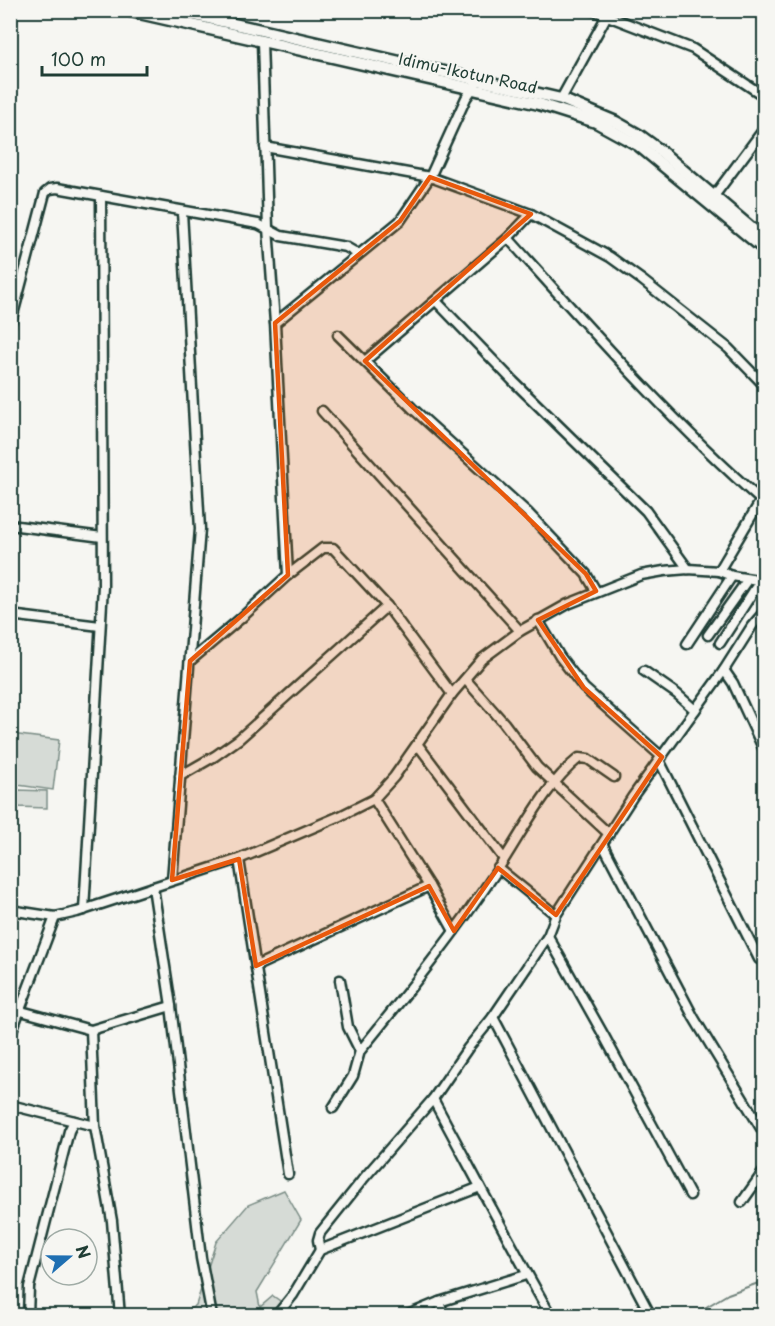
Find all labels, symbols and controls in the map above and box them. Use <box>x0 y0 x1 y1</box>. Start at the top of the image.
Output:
scale bar <box>42 39 147 77</box>
text: 100 m <box>51 45 106 72</box>
street label: Idimu-Ikotun Road <box>397 46 540 98</box>
north arrow <box>39 1227 99 1287</box>
text: N <box>71 1241 97 1262</box>

